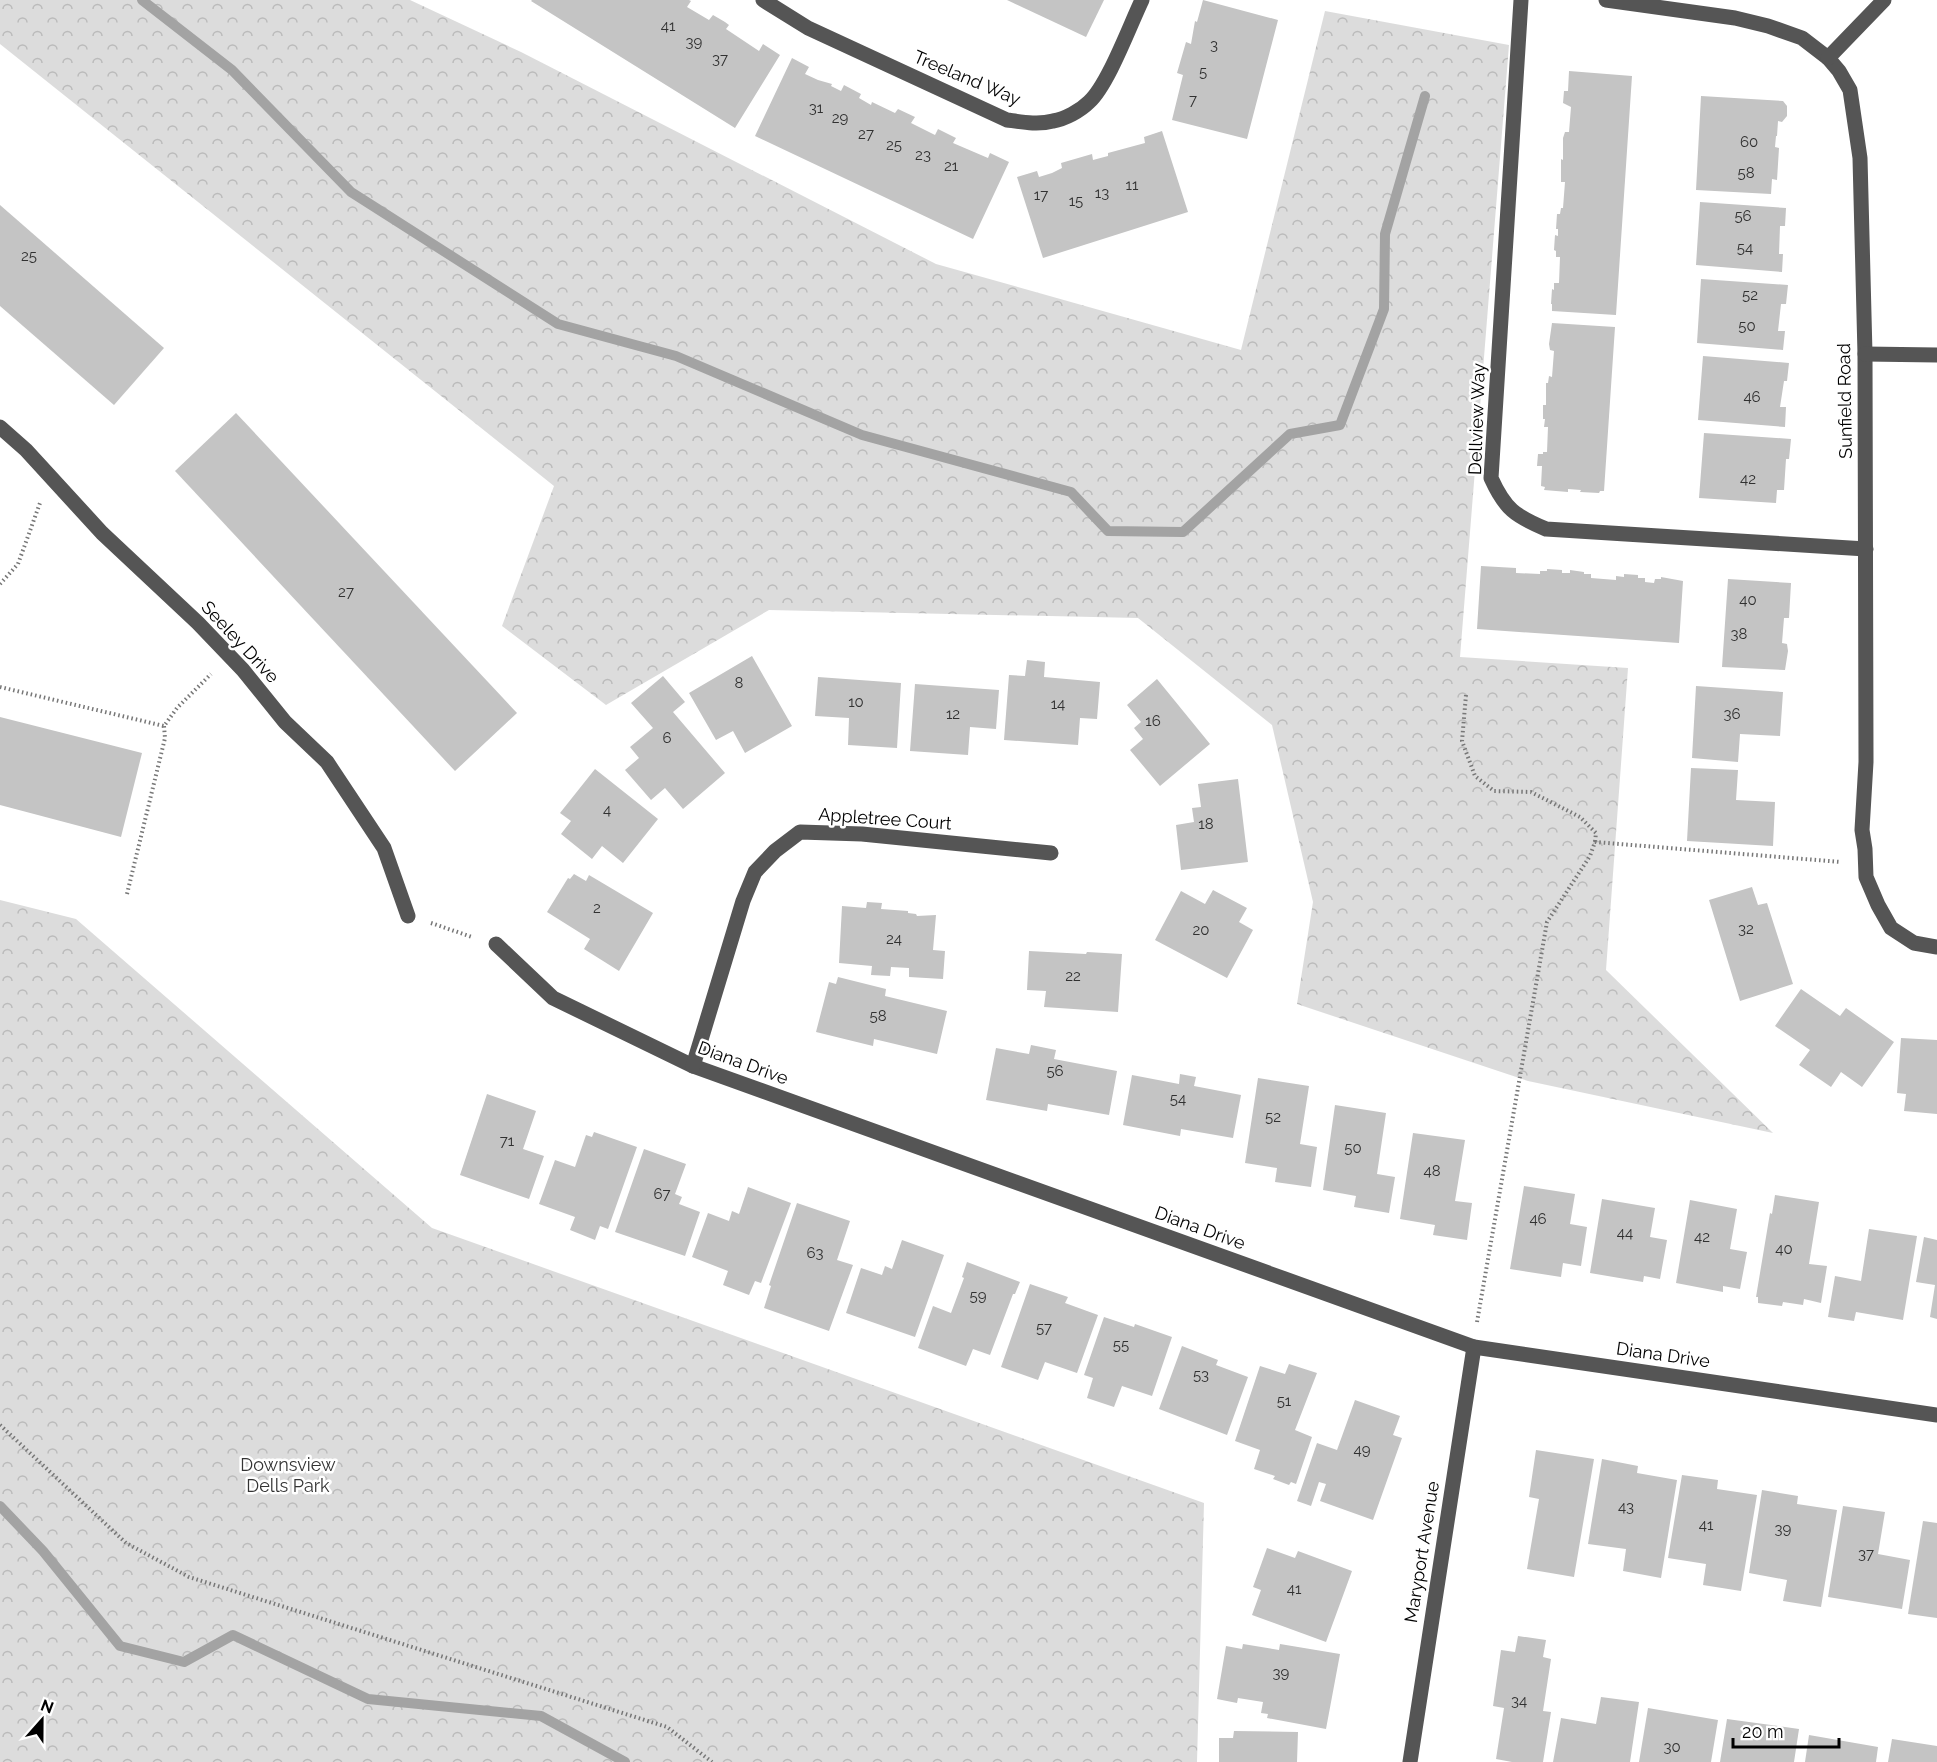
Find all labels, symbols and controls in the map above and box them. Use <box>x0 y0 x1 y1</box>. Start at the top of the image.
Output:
house number: 41 <box>661 17 676 35</box>
house number: 39 <box>686 33 703 51</box>
house number: 3 <box>1210 36 1218 54</box>
street label: Treeland Way <box>911 46 1024 110</box>
house number: 37 <box>712 50 728 68</box>
house number: 5 <box>1199 63 1207 81</box>
house number: 7 <box>1189 91 1197 109</box>
house number: 31 <box>809 99 824 117</box>
house number: 29 <box>832 109 849 127</box>
house number: 27 <box>858 125 874 143</box>
house number: 60 <box>1740 133 1758 151</box>
house number: 25 <box>886 136 902 154</box>
house number: 23 <box>915 146 931 164</box>
house number: 21 <box>944 157 959 175</box>
house number: 58 <box>1737 164 1755 182</box>
house number: 11 <box>1126 176 1139 194</box>
house number: 13 <box>1095 184 1109 202</box>
house number: 17 <box>1034 186 1048 204</box>
house number: 15 <box>1069 192 1083 210</box>
house number: 56 <box>1734 207 1752 225</box>
house number: 54 <box>1737 239 1753 257</box>
house number: 25 <box>21 247 37 265</box>
house number: 52 <box>1742 286 1758 304</box>
house number: 50 <box>1738 317 1756 335</box>
street label: Sunfield Road <box>1833 343 1856 459</box>
street label: Dellview Way <box>1464 362 1489 475</box>
house number: 46 <box>1743 388 1761 406</box>
house number: 42 <box>1740 470 1756 488</box>
house number: 27 <box>338 583 354 601</box>
house number: 40 <box>1739 591 1757 609</box>
street label: Seeley Drive <box>197 596 284 687</box>
house number: 38 <box>1731 625 1748 643</box>
house number: 8 <box>735 674 744 692</box>
house number: 10 <box>848 693 864 711</box>
house number: 14 <box>1051 695 1065 713</box>
house number: 12 <box>946 705 960 723</box>
house number: 36 <box>1723 705 1741 723</box>
house number: 16 <box>1145 712 1161 730</box>
house number: 6 <box>662 729 672 747</box>
house number: 4 <box>603 801 611 819</box>
street label: Appletree Court <box>818 803 952 834</box>
house number: 18 <box>1198 815 1214 833</box>
house number: 2 <box>593 899 601 917</box>
house number: 32 <box>1738 920 1754 938</box>
house number: 20 <box>1193 921 1210 939</box>
house number: 24 <box>886 930 902 948</box>
house number: 22 <box>1065 967 1081 985</box>
house number: 58 <box>869 1007 887 1025</box>
street label: Diana Drive <box>695 1037 792 1089</box>
house number: 56 <box>1046 1062 1064 1080</box>
house number: 54 <box>1170 1090 1186 1108</box>
house number: 52 <box>1265 1108 1281 1126</box>
house number: 71 <box>500 1132 515 1150</box>
house number: 50 <box>1344 1139 1362 1157</box>
house number: 48 <box>1423 1162 1441 1180</box>
house number: 67 <box>653 1185 671 1203</box>
street label: Diana Drive <box>1152 1202 1249 1254</box>
house number: 46 <box>1529 1210 1547 1228</box>
house number: 44 <box>1617 1224 1633 1242</box>
house number: 42 <box>1694 1228 1710 1246</box>
house number: 40 <box>1775 1240 1793 1258</box>
house number: 63 <box>806 1244 824 1262</box>
house number: 59 <box>970 1287 987 1305</box>
house number: 57 <box>1036 1319 1052 1337</box>
house number: 55 <box>1113 1336 1129 1354</box>
street label: Diana Drive <box>1615 1338 1712 1372</box>
house number: 53 <box>1193 1366 1209 1384</box>
house number: 51 <box>1277 1392 1292 1410</box>
house number: 49 <box>1354 1441 1371 1459</box>
park label: Downsview Dells Park <box>240 1454 336 1496</box>
street label: Maryport Avenue <box>1400 1479 1443 1624</box>
house number: 43 <box>1618 1498 1634 1516</box>
house number: 41 <box>1699 1516 1714 1534</box>
house number: 39 <box>1775 1520 1792 1538</box>
house number: 37 <box>1858 1545 1874 1563</box>
house number: 41 <box>1287 1580 1302 1598</box>
house number: 39 <box>1273 1664 1290 1682</box>
north arrow <box>12 1690 72 1750</box>
house number: 34 <box>1511 1692 1527 1710</box>
text: N <box>38 1695 56 1718</box>
scale bar <box>1733 1711 1840 1749</box>
text: 20 m <box>1742 1721 1784 1742</box>
house number: 30 <box>1663 1738 1681 1756</box>

